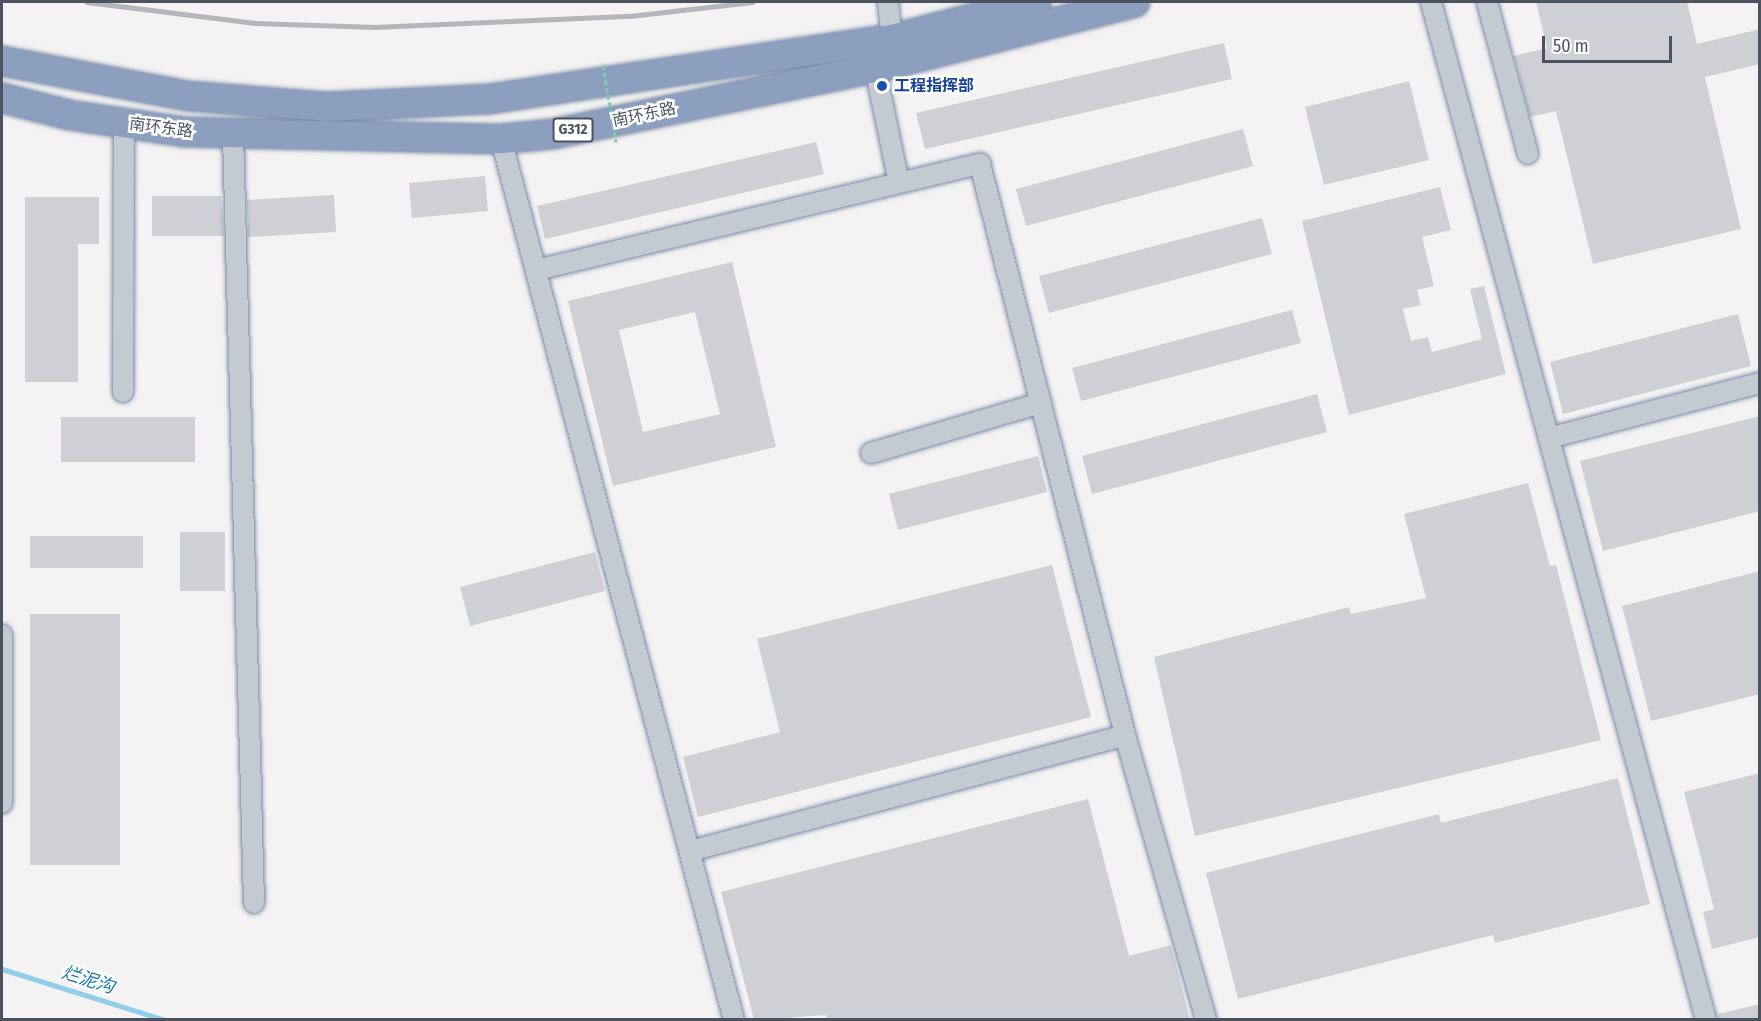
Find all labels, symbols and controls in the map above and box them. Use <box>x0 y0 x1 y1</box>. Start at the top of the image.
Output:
scale bar <box>1545 24 1676 62</box>
text: 50 m <box>1553 35 1589 57</box>
place label: 工程指挥部 <box>894 76 974 96</box>
marker: 工程指挥部 <box>875 79 889 93</box>
street label: 南环东路 <box>611 99 677 131</box>
street label: 南环东路 <box>128 115 194 141</box>
road number: G312 <box>552 118 594 142</box>
water label: 烂泥沟 <box>59 962 117 998</box>

